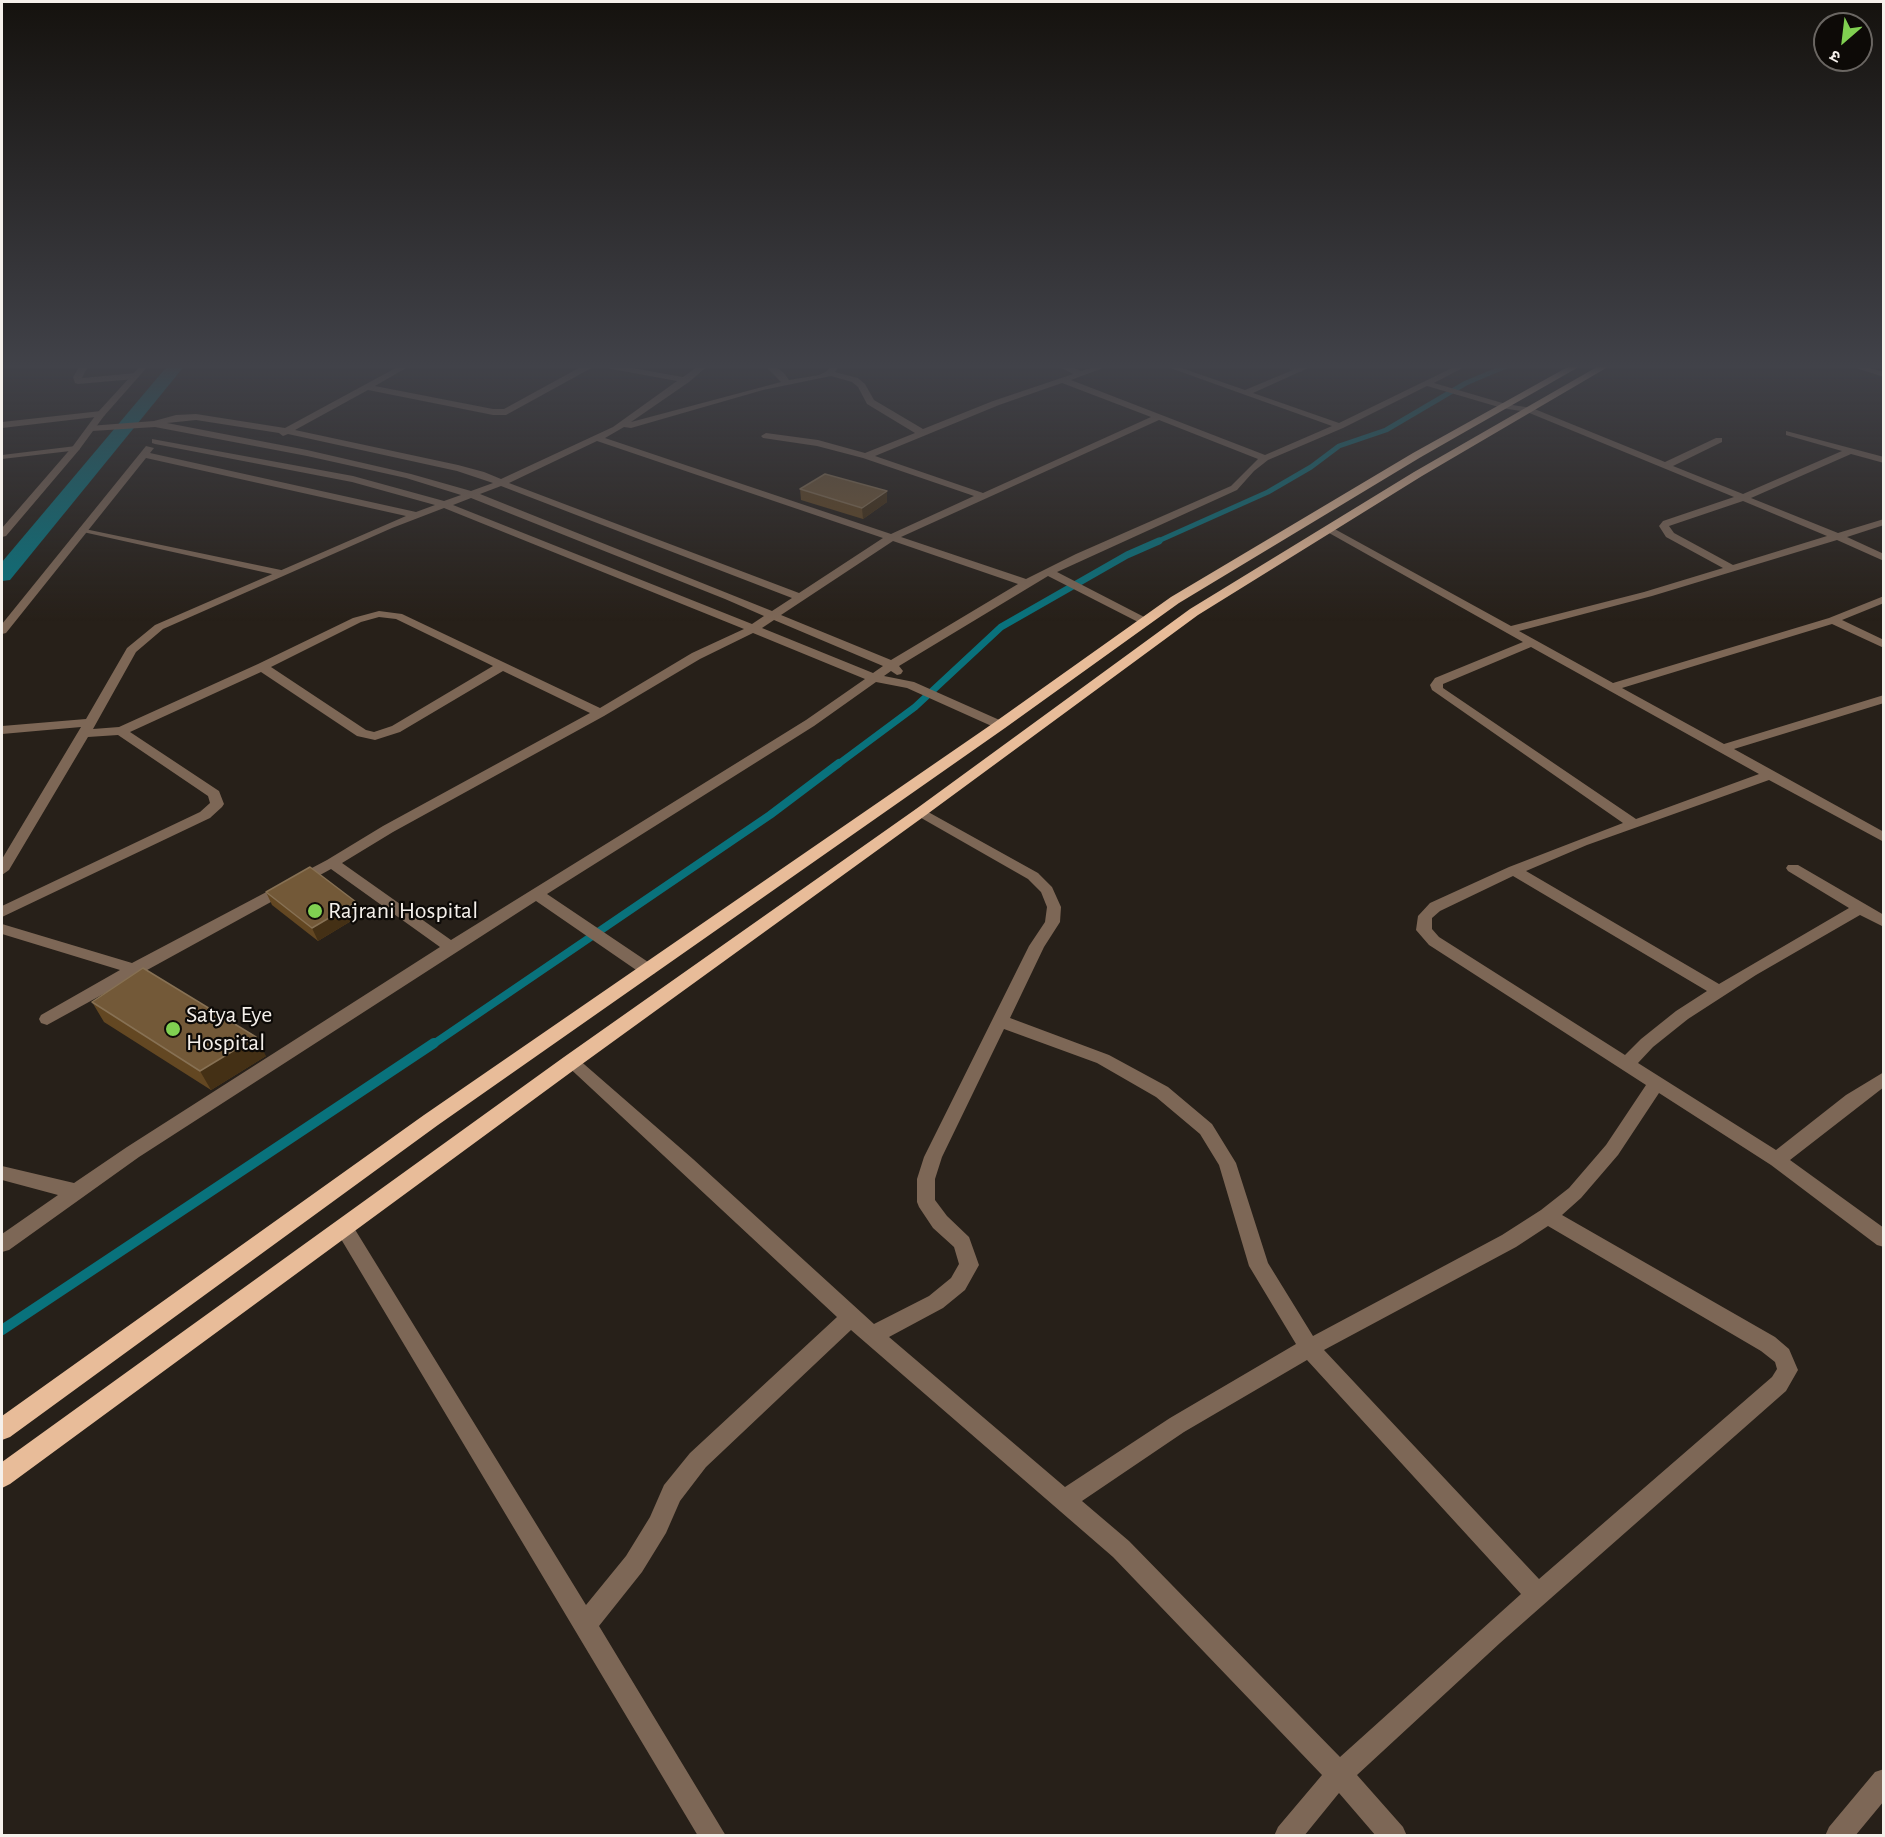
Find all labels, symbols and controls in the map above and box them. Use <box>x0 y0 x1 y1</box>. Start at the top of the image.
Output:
north arrow <box>1813 12 1873 72</box>
text: उ <box>1828 47 1843 65</box>
place label: Rajrani Hospital <box>328 897 478 925</box>
marker: Rajrani Hospital <box>306 902 324 920</box>
place label: Satya Eye Hospital <box>186 1001 272 1057</box>
marker: Satya Eye Hospital <box>164 1020 182 1038</box>

